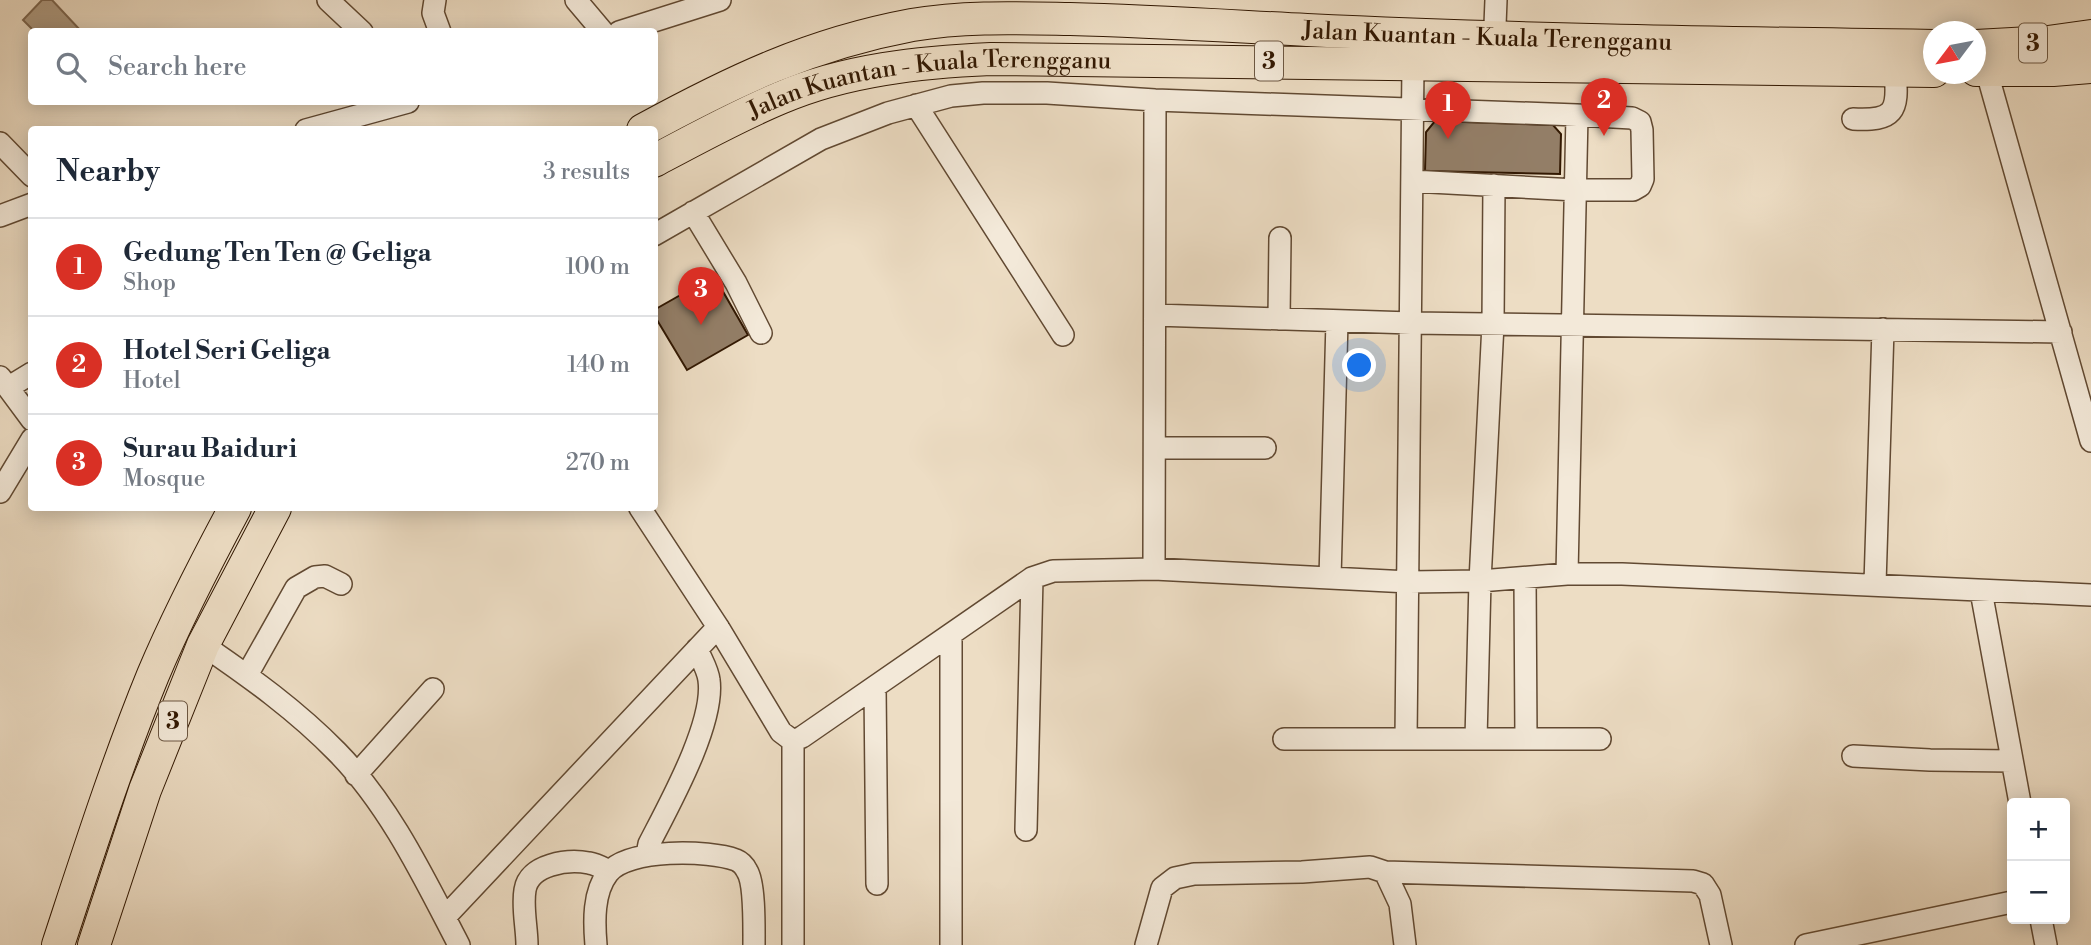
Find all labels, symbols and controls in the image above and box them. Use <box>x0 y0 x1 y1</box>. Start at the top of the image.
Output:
street label: Jalan Kuantan - Kuala Terengganu <box>1300 16 1673 58</box>
north arrow <box>1923 21 1986 84</box>
road number: 3 <box>2019 24 2047 62</box>
search box <box>28 28 658 105</box>
road number: 3 <box>1255 41 1283 80</box>
street label: Jalan Kuantan - Kuala Terengganu <box>742 45 1112 127</box>
icon: search <box>52 48 90 86</box>
text: Search here <box>108 51 247 83</box>
pin: 2 <box>1581 78 1627 136</box>
pin: 1 <box>1425 81 1471 139</box>
text: Nearby <box>56 153 160 191</box>
text: 3 results <box>543 158 630 186</box>
text: Gedung Ten Ten @ Geliga <box>123 237 432 269</box>
text: 1 <box>73 253 85 281</box>
text: 100 m <box>565 253 630 281</box>
pin: 3 <box>678 267 724 325</box>
text: Shop <box>123 269 176 297</box>
text: Hotel Seri Geliga <box>123 335 331 367</box>
your location <box>1342 348 1376 382</box>
text: 2 <box>72 351 86 379</box>
text: 140 m <box>567 351 630 379</box>
text: Hotel <box>123 367 181 395</box>
text: Surau Baiduri <box>123 433 297 465</box>
text: 3 <box>72 449 86 477</box>
text: 270 m <box>566 449 630 477</box>
text: Mosque <box>123 465 205 493</box>
road number: 3 <box>159 702 187 740</box>
map controls <box>2007 798 2070 924</box>
button: + <box>2007 798 2070 861</box>
button: − <box>2007 861 2070 924</box>

